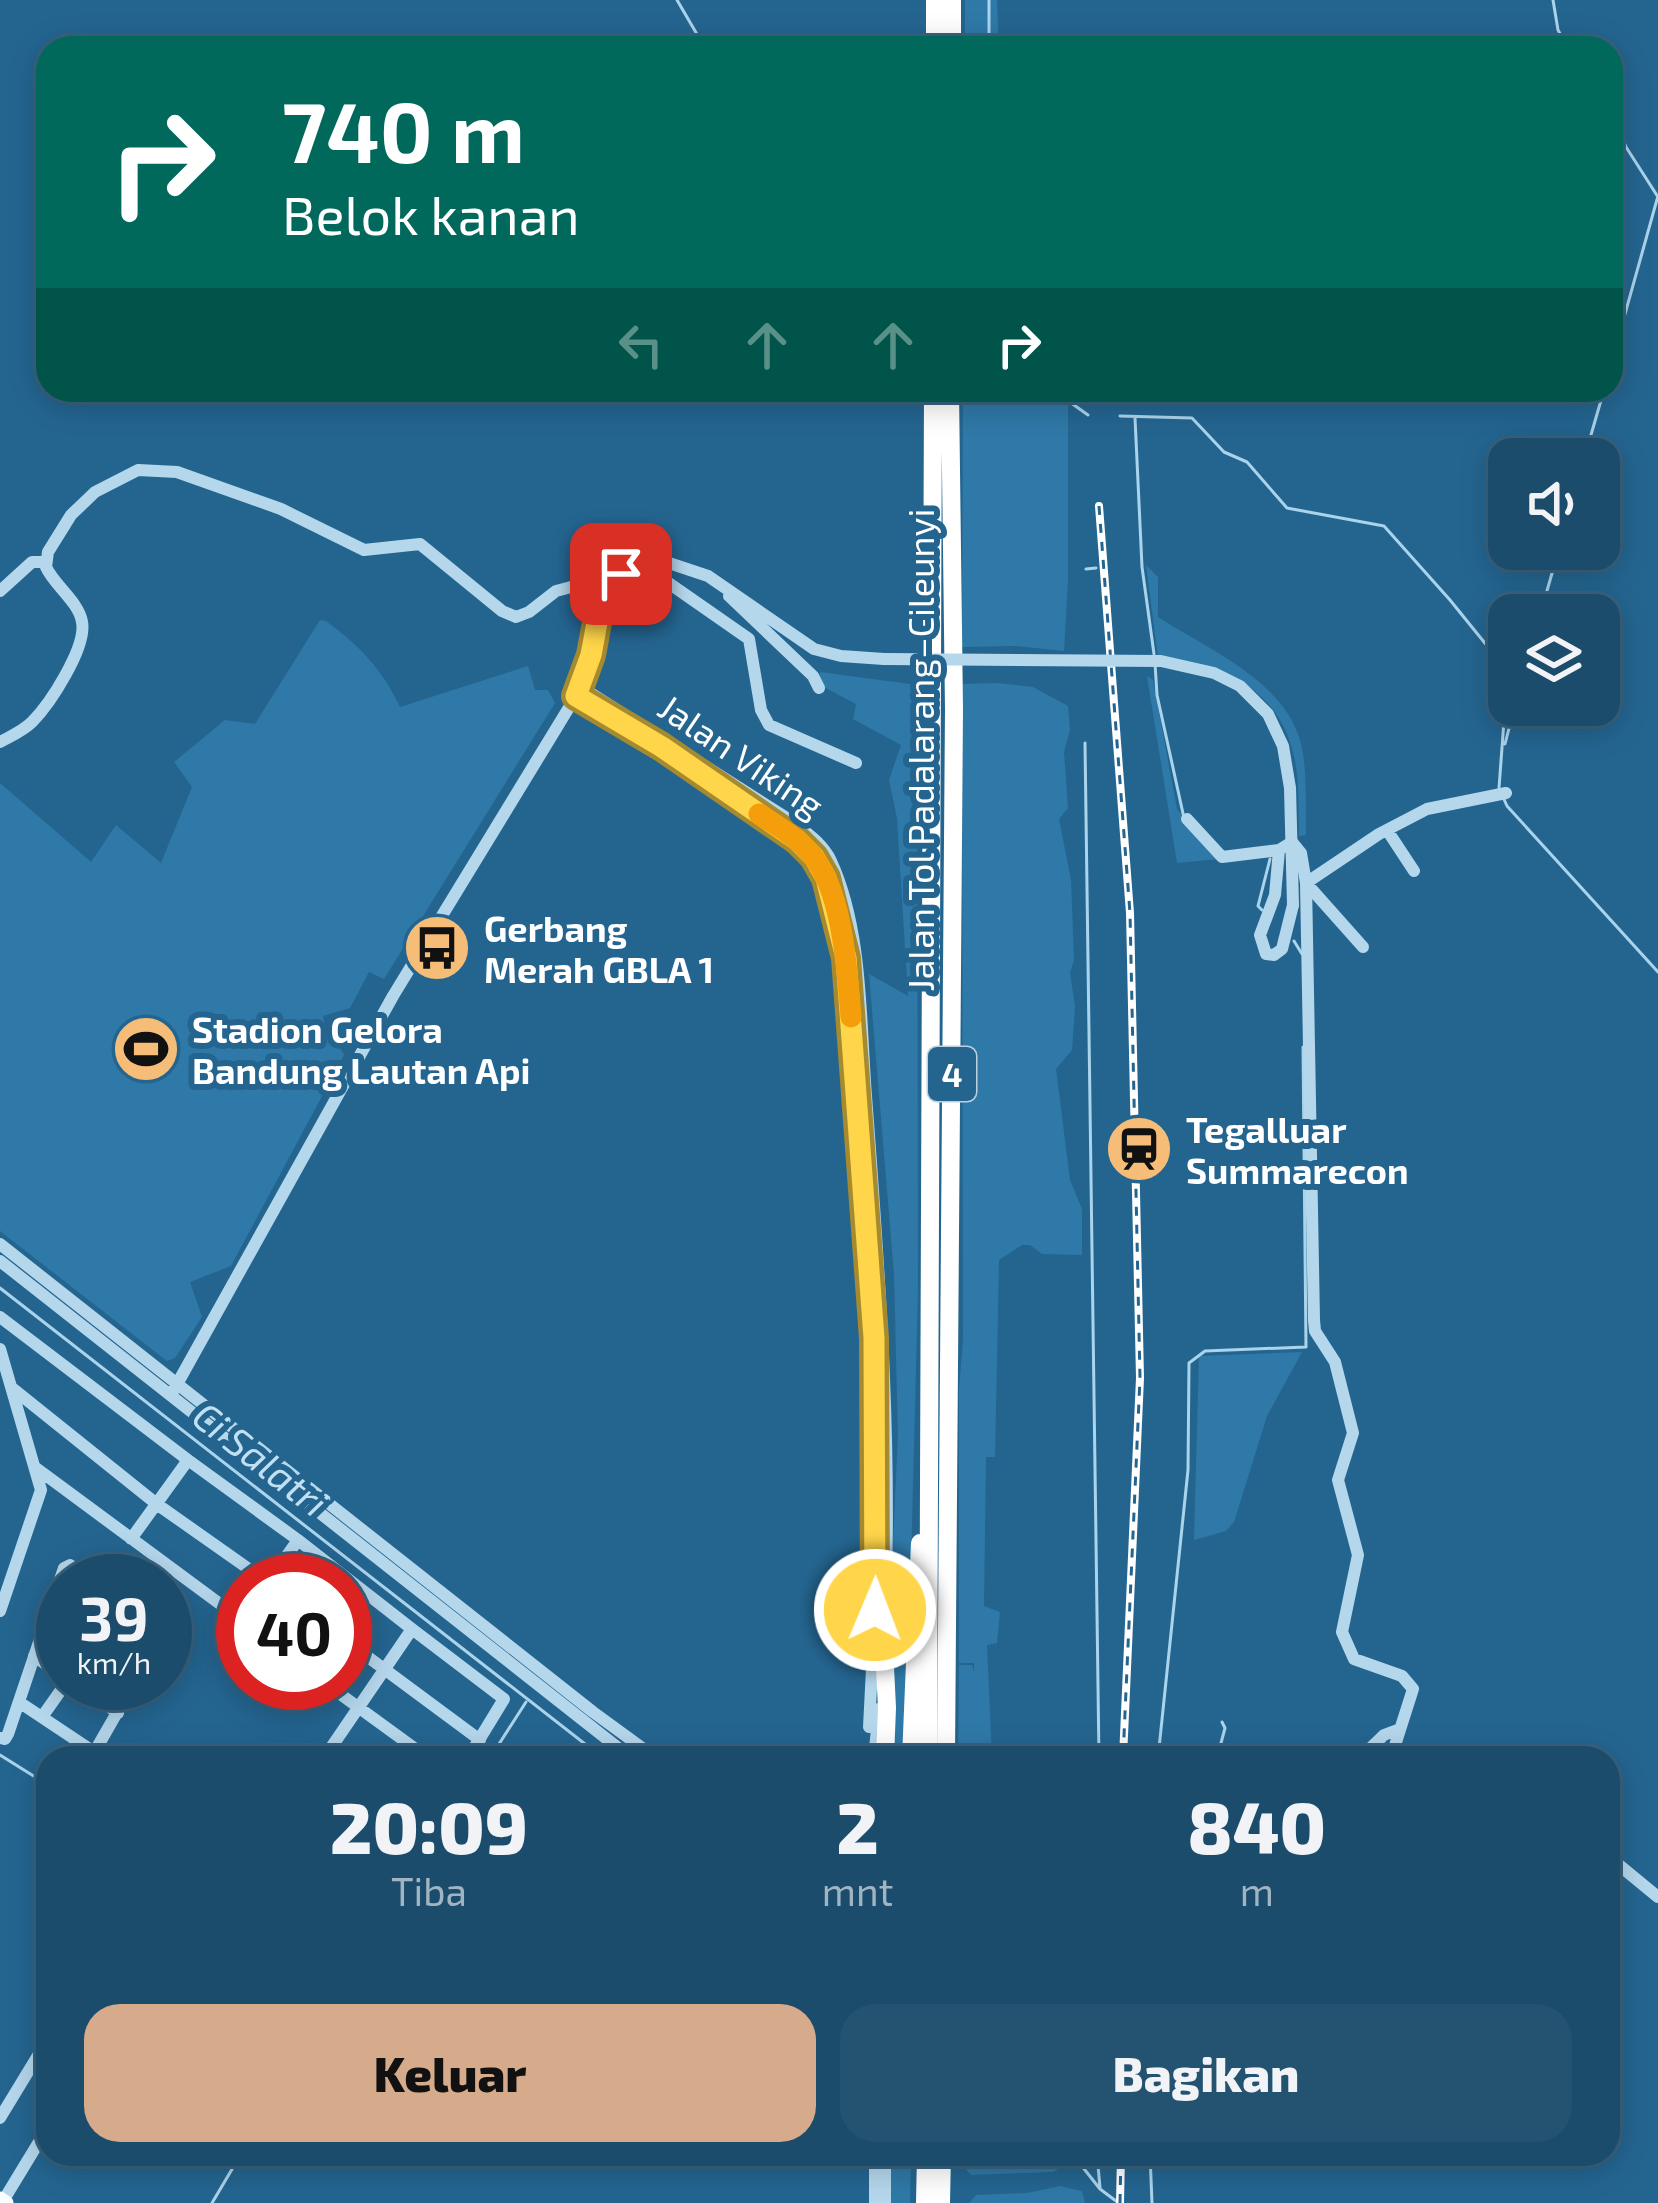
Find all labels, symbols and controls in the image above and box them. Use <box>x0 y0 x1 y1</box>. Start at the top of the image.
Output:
text: 740 m <box>282 79 525 180</box>
icon: right <box>84 84 240 240</box>
text: Belok kanan <box>282 181 580 246</box>
icon: left <box>608 312 674 378</box>
icon: ahead <box>734 312 800 378</box>
icon: ahead <box>860 312 926 378</box>
icon: right <box>986 312 1052 378</box>
map controls <box>1488 438 1620 726</box>
button: sound <box>1488 438 1620 570</box>
street label: Jalan Tol Padalarang–Cileunyi <box>898 509 941 991</box>
pin <box>570 523 672 625</box>
icon: arrive <box>588 541 654 607</box>
button: layers <box>1488 594 1620 726</box>
street label: Jalan Viking <box>651 684 833 826</box>
place label: Gerbang Merah GBLA 1 <box>484 906 714 990</box>
bus stop icon: Gerbang Merah GBLA 1 <box>402 913 472 983</box>
place label: Stadion Gelora Bandung Lautan Api <box>192 1007 530 1091</box>
sports icon: Stadion Gelora Bandung Lautan Api <box>111 1014 181 1084</box>
road number: 4 <box>928 1047 976 1101</box>
place label: Tegalluar Summarecon <box>1186 1107 1409 1191</box>
station icon: Tegalluar Summarecon <box>1104 1114 1174 1184</box>
water label: Ci Salatri <box>184 1391 338 1525</box>
position arrow <box>812 1547 938 1673</box>
speed limit sign: 40 <box>216 1554 372 1710</box>
text: 39 <box>79 1581 149 1653</box>
text: km/h <box>77 1644 151 1680</box>
text: 20:09 <box>330 1782 528 1868</box>
text: 2 <box>836 1782 879 1868</box>
text: 840 <box>1187 1782 1326 1868</box>
text: Tiba <box>391 1867 467 1914</box>
text: mnt <box>822 1867 893 1914</box>
text: m <box>1240 1867 1274 1914</box>
button: Keluar <box>84 2004 816 2142</box>
button: Bagikan <box>840 2004 1572 2142</box>

